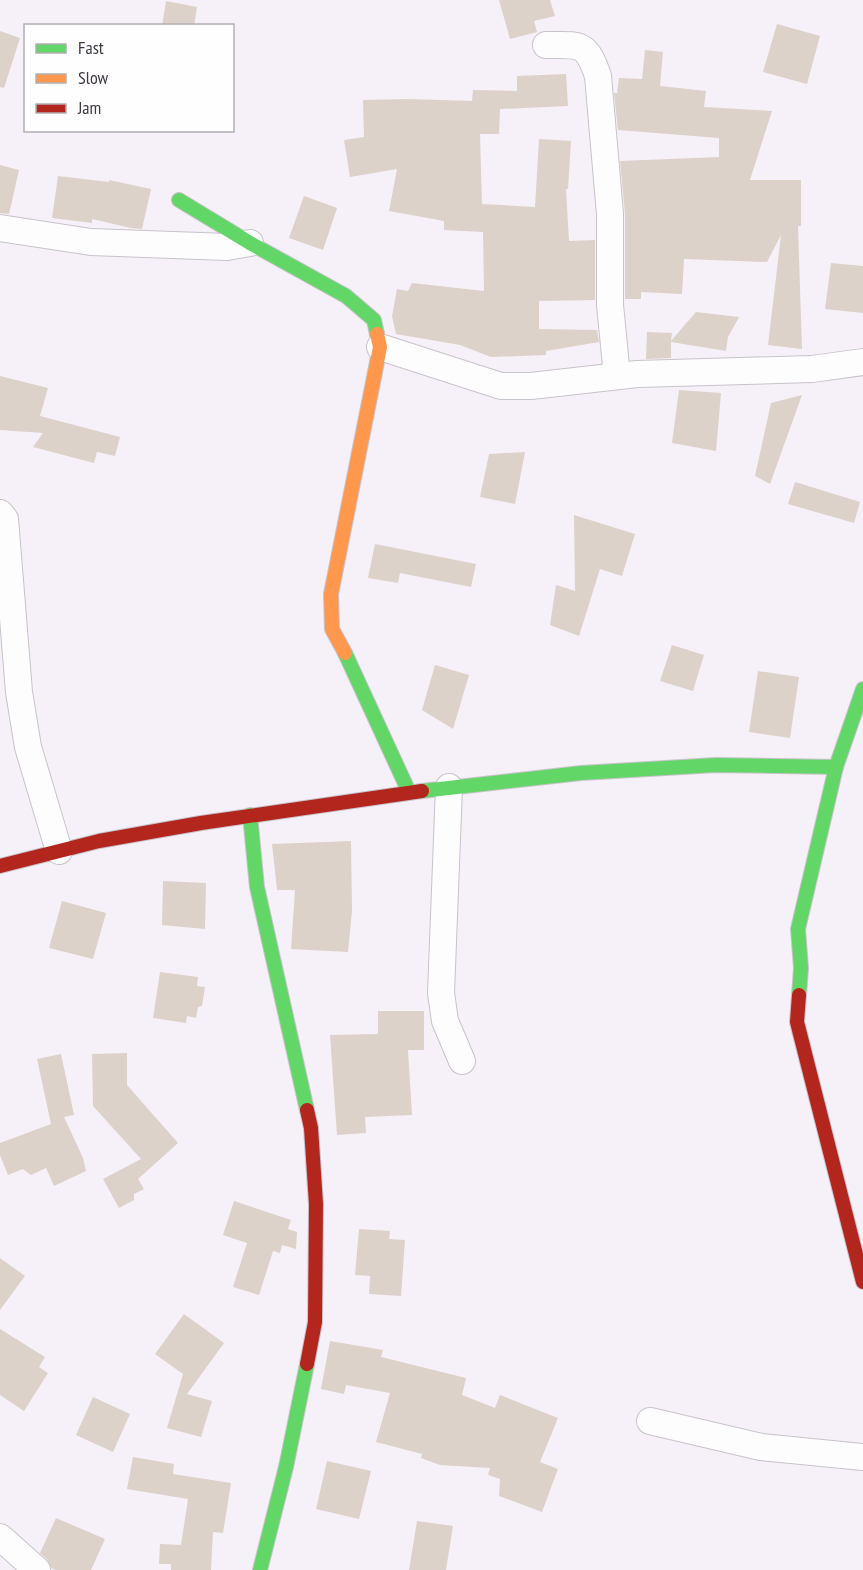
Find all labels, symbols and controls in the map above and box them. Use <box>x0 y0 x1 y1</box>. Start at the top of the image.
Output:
legend <box>24 24 234 132</box>
text: Fast <box>78 36 104 59</box>
text: Slow <box>78 66 109 89</box>
text: Jam <box>77 96 101 119</box>

